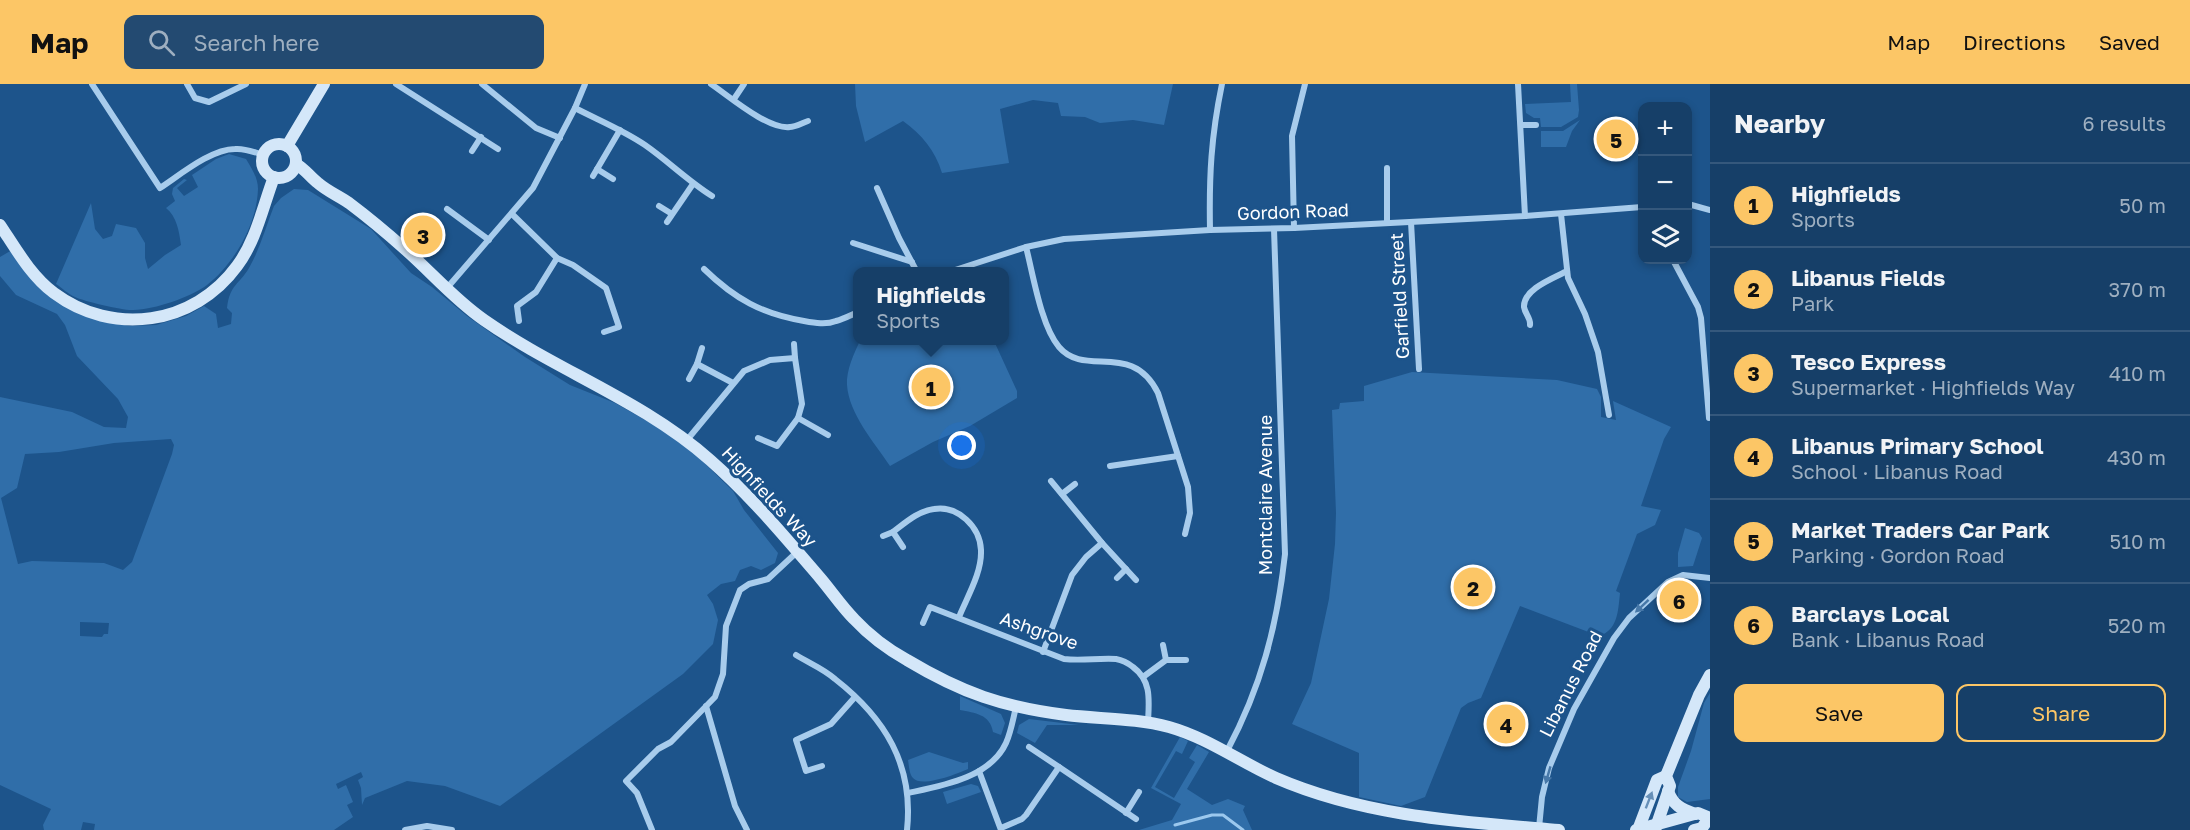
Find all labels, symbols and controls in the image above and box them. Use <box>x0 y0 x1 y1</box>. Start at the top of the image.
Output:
search box <box>124 15 544 69</box>
text: Map <box>30 26 88 59</box>
icon: search <box>145 26 178 59</box>
text: Search here <box>193 29 319 56</box>
text: Map <box>1887 29 1930 55</box>
text: Directions <box>1963 29 2066 55</box>
text: Saved <box>2099 29 2160 55</box>
map controls <box>1638 102 1692 264</box>
button: + <box>1638 102 1692 156</box>
text: Nearby <box>1734 108 1825 139</box>
text: 6 results <box>2082 111 2166 135</box>
pin: 5 <box>1596 116 1636 162</box>
button: − <box>1638 156 1692 210</box>
text: Highfields <box>1791 180 1901 207</box>
text: 1 <box>1748 193 1759 217</box>
text: 50 m <box>2119 193 2166 217</box>
street label: Gordon Road <box>1237 198 1349 224</box>
text: Sports <box>1791 207 1855 231</box>
button: layers <box>1638 210 1692 264</box>
pin: 3 <box>404 212 442 258</box>
street label: Garfield Street <box>1385 232 1413 360</box>
text: Libanus Fields <box>1791 264 1945 291</box>
popup <box>853 267 1009 345</box>
text: 2 <box>1747 277 1760 301</box>
text: 370 m <box>2109 277 2166 301</box>
text: Highfields <box>876 281 986 308</box>
text: Park <box>1791 291 1834 315</box>
text: Sports <box>876 308 940 332</box>
text: Tesco Express <box>1791 348 1946 375</box>
text: 3 <box>1747 361 1760 385</box>
text: 410 m <box>2109 361 2166 385</box>
pin: 1 <box>912 364 950 410</box>
text: Supermarket · Highfields Way <box>1791 375 2075 399</box>
street label: Montclaire Avenue <box>1254 415 1276 575</box>
your location <box>947 431 976 460</box>
text: Libanus Primary School <box>1791 432 2044 459</box>
street label: Highfields Way <box>717 441 822 551</box>
text: 4 <box>1747 445 1760 469</box>
text: 430 m <box>2107 445 2166 469</box>
text: School · Libanus Road <box>1791 459 2003 483</box>
text: Market Traders Car Park <box>1791 516 2050 543</box>
text: 5 <box>1747 529 1760 553</box>
text: 510 m <box>2110 529 2166 553</box>
text: Parking · Gordon Road <box>1791 543 2005 567</box>
pin: 2 <box>1454 564 1492 610</box>
pin: 6 <box>1660 578 1698 622</box>
one-way arrow <box>1634 599 1649 613</box>
text: Barclays Local <box>1791 600 1949 627</box>
street label: Ashgrove <box>997 606 1081 654</box>
text: 6 <box>1747 613 1760 637</box>
text: 520 m <box>2108 613 2166 637</box>
street label: Libanus Road <box>1534 627 1606 740</box>
text: Bank · Libanus Road <box>1791 627 1985 651</box>
button: Save <box>1734 684 1944 742</box>
button: Share <box>1956 684 2166 742</box>
pin: 4 <box>1486 702 1526 746</box>
one-way arrow <box>1543 766 1552 784</box>
one-way arrow <box>1644 791 1654 809</box>

